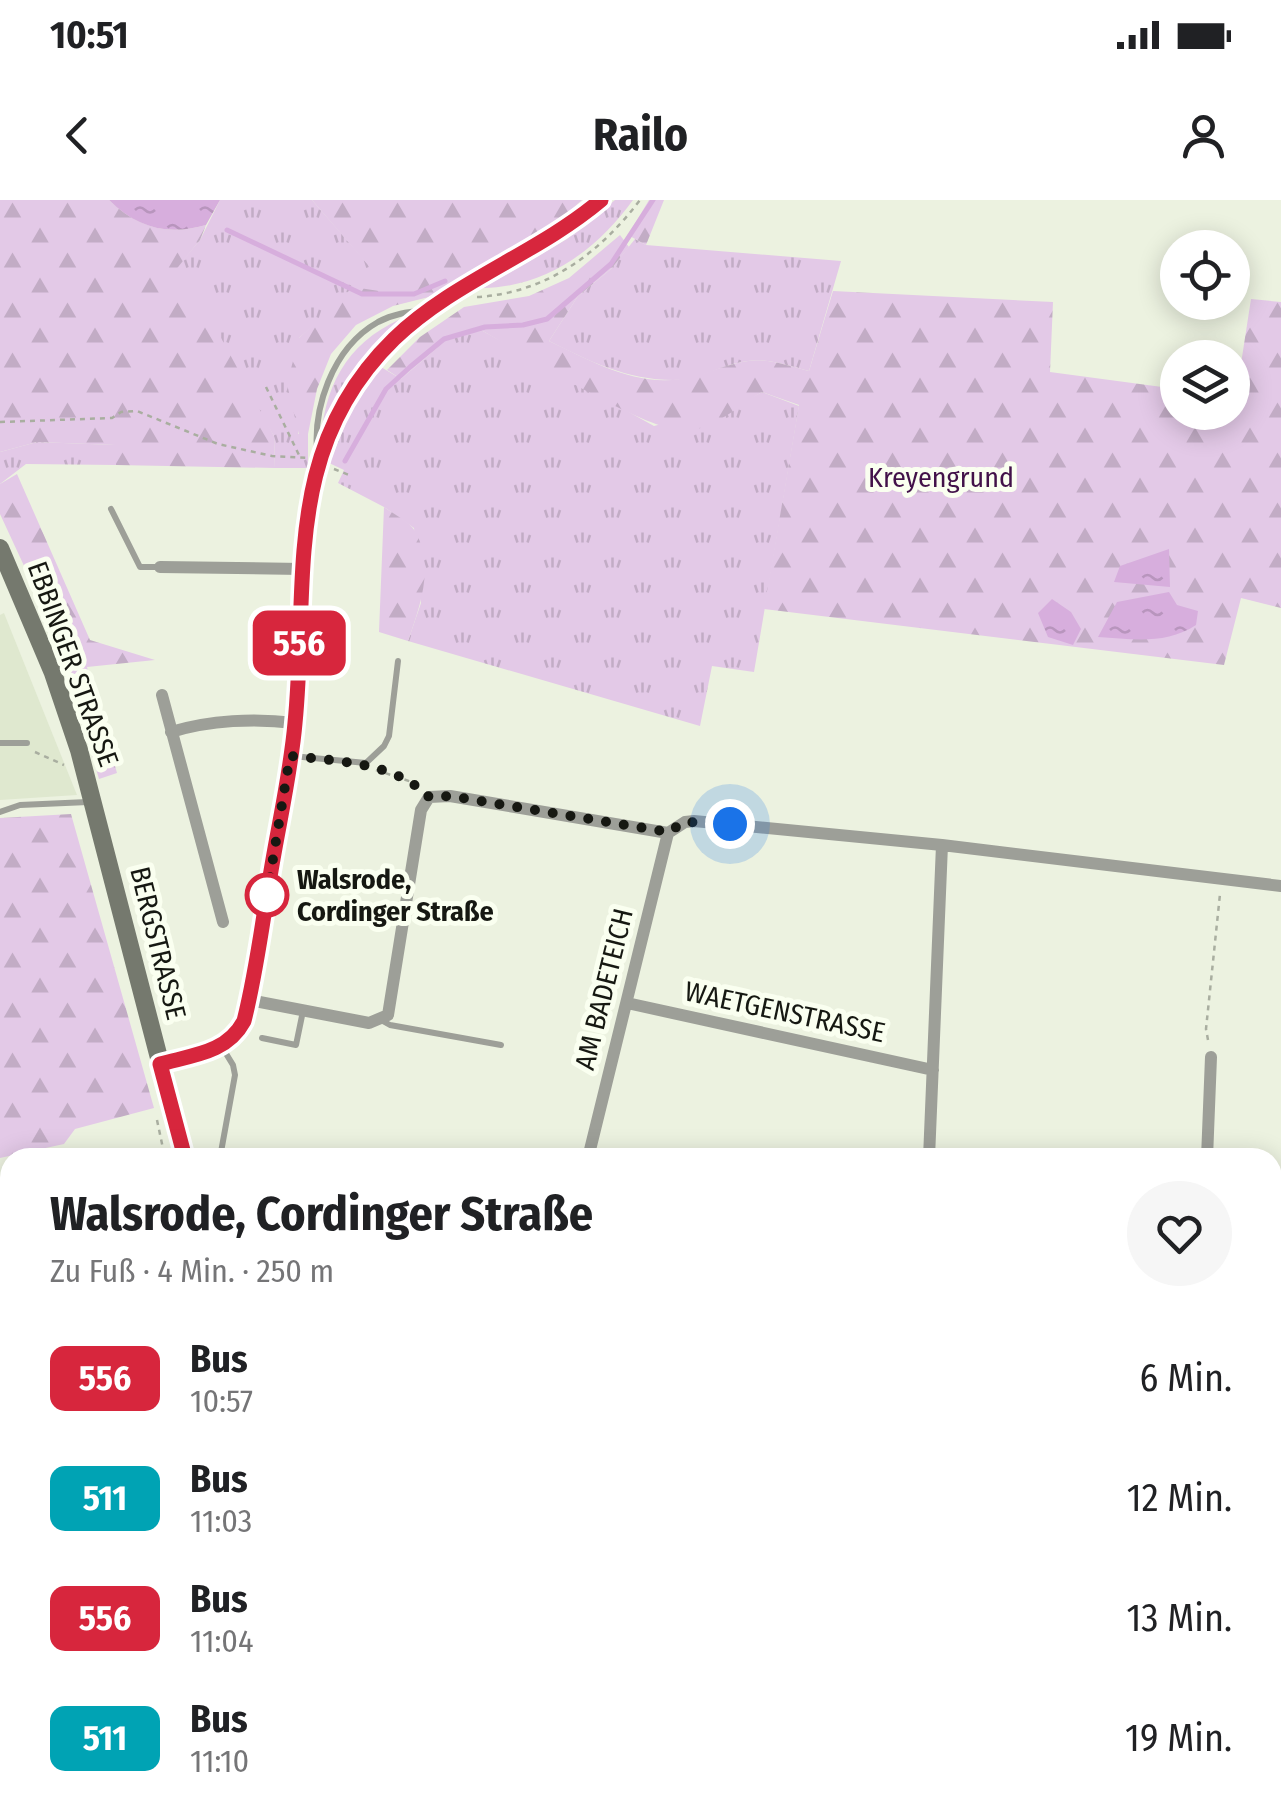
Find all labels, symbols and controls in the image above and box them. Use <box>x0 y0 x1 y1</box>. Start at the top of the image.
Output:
text: 10:51 <box>50 12 129 58</box>
icon: back <box>50 108 105 163</box>
text: Railo <box>593 108 688 162</box>
icon: person <box>1176 108 1231 163</box>
map controls <box>1160 230 1250 430</box>
button: locate <box>1160 230 1250 320</box>
button: layers <box>1160 340 1250 430</box>
park label: Kreyengrund <box>868 461 1014 494</box>
street label: EBBINGER STRASSE <box>21 557 125 771</box>
line badge: 556 <box>242 610 356 676</box>
text: 556 <box>273 622 325 664</box>
your location <box>705 799 755 849</box>
street label: BERGSTRASSE <box>123 863 193 1023</box>
place label: Walsrode, Cordinger Straße <box>297 863 494 928</box>
marker: Walsrode, Cordinger Straße <box>246 874 288 916</box>
street label: AM BADETEICH <box>568 905 640 1073</box>
street label: WAETGENSTRASSE <box>682 975 888 1049</box>
button: heart <box>1127 1181 1232 1286</box>
text: Walsrode, Cordinger Straße <box>50 1185 593 1243</box>
text: Zu Fuß · 4 Min. · 250 m <box>50 1252 334 1290</box>
text: Bus <box>190 1336 248 1382</box>
text: 6 Min. <box>1140 1355 1232 1401</box>
text: 556 <box>79 1357 131 1399</box>
text: 10:57 <box>190 1382 253 1420</box>
text: Bus <box>190 1456 248 1502</box>
text: 12 Min. <box>1127 1475 1232 1521</box>
text: 511 <box>83 1477 127 1519</box>
text: 11:03 <box>190 1502 252 1540</box>
text: Bus <box>190 1576 248 1622</box>
text: 13 Min. <box>1126 1595 1232 1641</box>
text: 556 <box>79 1597 131 1639</box>
text: 11:04 <box>190 1622 253 1660</box>
text: Bus <box>190 1696 248 1742</box>
text: 19 Min. <box>1125 1715 1232 1761</box>
text: 511 <box>83 1717 127 1759</box>
text: 11:10 <box>190 1742 249 1780</box>

